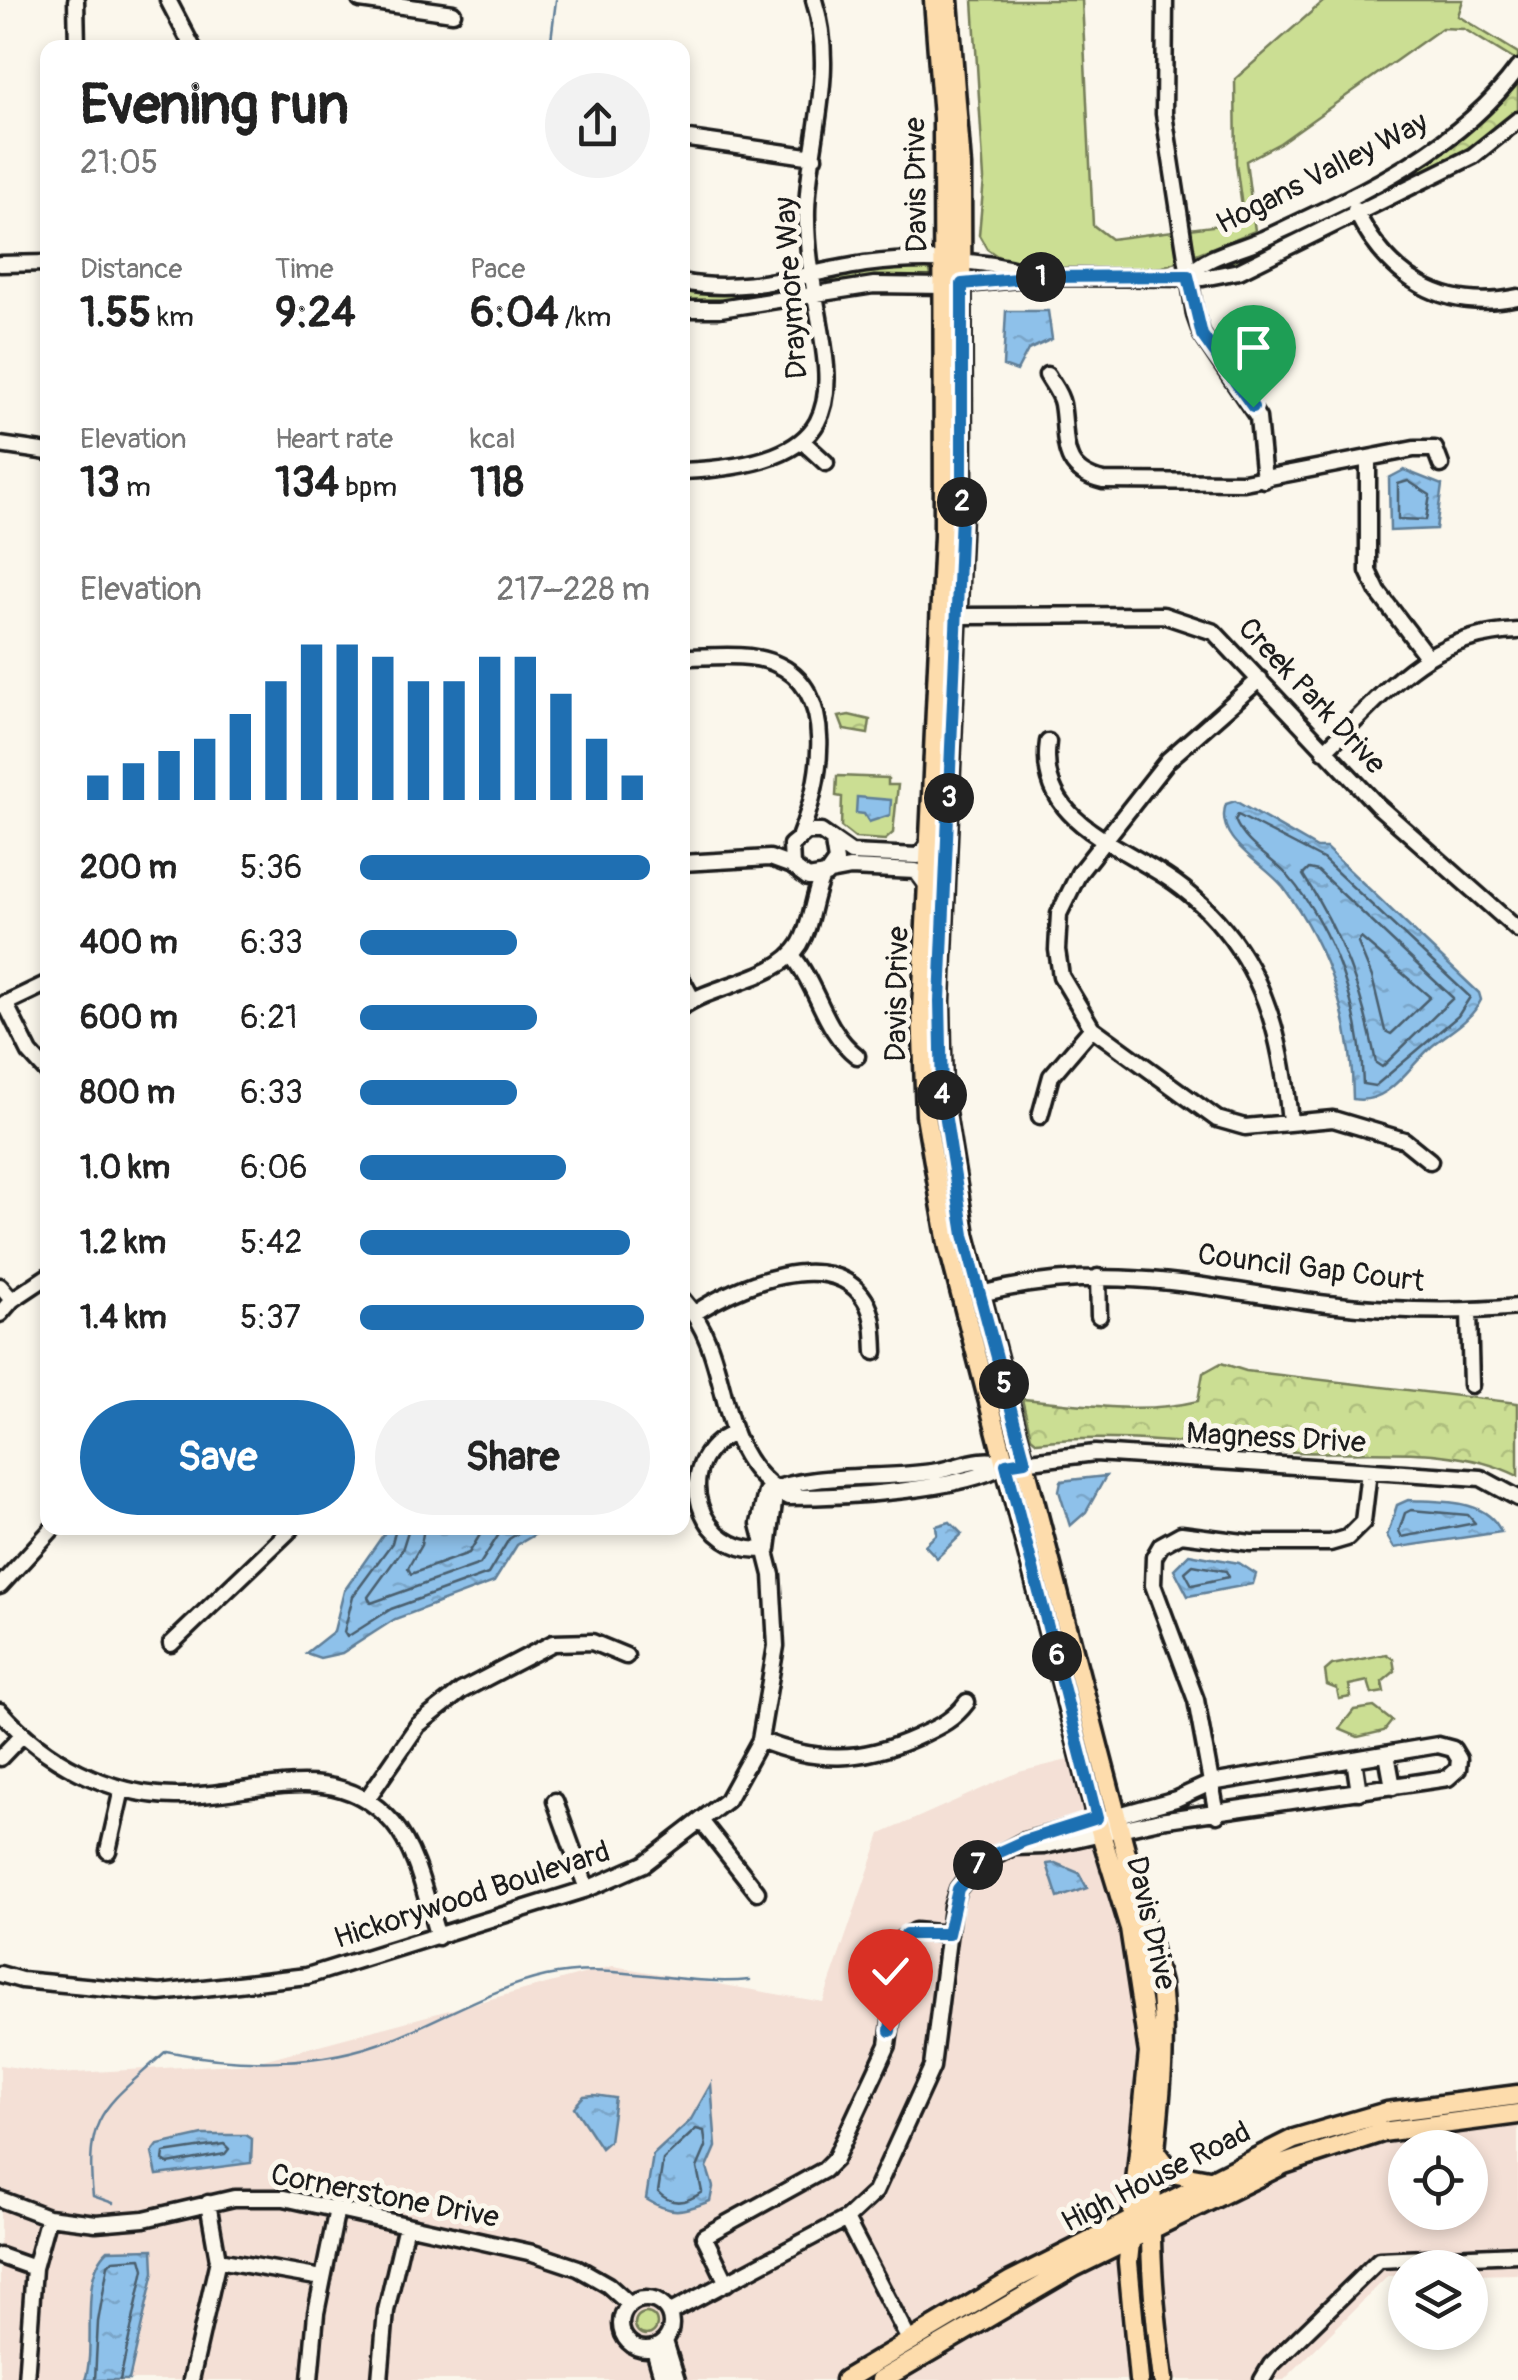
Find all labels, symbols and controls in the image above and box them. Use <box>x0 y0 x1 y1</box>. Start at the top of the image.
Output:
text: Evening run <box>80 71 349 140</box>
button: share <box>545 73 650 178</box>
street label: Hogans Valley Way <box>1210 104 1434 242</box>
street label: Davis Drive <box>896 117 936 253</box>
text: 21:05 <box>80 143 158 183</box>
street label: Draymore Way <box>766 195 816 380</box>
text: Distance <box>80 252 182 287</box>
text: Time <box>275 252 334 287</box>
text: Pace <box>470 252 525 287</box>
pin: 1 <box>1016 252 1066 302</box>
text: 1 <box>1036 259 1046 294</box>
text: 1.55 <box>80 287 151 339</box>
text: 9:24 <box>275 287 356 339</box>
text: 6:04 <box>470 287 559 339</box>
text: km <box>151 300 194 335</box>
text: /km <box>559 300 611 335</box>
pin <box>1211 305 1296 408</box>
icon: arrive <box>1226 320 1281 375</box>
text: Elevation <box>80 422 187 457</box>
text: Heart rate <box>275 422 393 457</box>
text: kcal <box>470 422 516 457</box>
text: 13 <box>80 457 120 509</box>
text: 134 <box>275 457 339 509</box>
text: 118 <box>470 457 524 509</box>
text: m <box>120 470 151 505</box>
text: bpm <box>339 470 397 505</box>
pin: 2 <box>937 477 987 527</box>
text: 2 <box>954 484 970 519</box>
text: Elevation <box>80 570 202 610</box>
text: 217–228 m <box>497 570 650 610</box>
street label: Creek Park Drive <box>1230 610 1394 782</box>
pin: 3 <box>924 773 974 823</box>
text: 3 <box>941 780 957 815</box>
text: 200 m <box>80 848 177 888</box>
text: 5:36 <box>240 848 302 888</box>
text: 400 m <box>80 923 178 963</box>
text: 6:33 <box>240 923 303 963</box>
street label: Davis Drive <box>877 926 917 1062</box>
text: 600 m <box>80 998 178 1038</box>
text: 6:21 <box>240 998 298 1038</box>
pin: 4 <box>917 1070 967 1120</box>
text: 800 m <box>80 1073 175 1113</box>
text: 6:33 <box>240 1073 303 1113</box>
text: 4 <box>934 1077 950 1112</box>
text: 1.0 km <box>80 1148 170 1188</box>
text: 6:06 <box>240 1148 308 1188</box>
text: 1.2 km <box>80 1223 166 1263</box>
text: 5:42 <box>240 1223 302 1263</box>
street label: Council Gap Court <box>1196 1236 1427 1300</box>
text: 1.4 km <box>80 1298 167 1338</box>
text: 5:37 <box>240 1298 301 1338</box>
pin: 5 <box>979 1359 1029 1409</box>
text: 5 <box>996 1366 1012 1401</box>
button: Save <box>80 1400 355 1515</box>
button: Share <box>375 1400 650 1515</box>
street label: Magness Drive <box>1185 1415 1367 1461</box>
pin: 6 <box>1032 1631 1082 1681</box>
text: 6 <box>1049 1638 1065 1673</box>
street label: Hickorywood Boulevard <box>329 1833 615 1957</box>
pin: 7 <box>953 1840 1003 1890</box>
text: 7 <box>971 1847 985 1882</box>
street label: Davis Drive <box>1118 1853 1184 1993</box>
pin <box>848 1929 933 2032</box>
icon: check <box>863 1944 918 1999</box>
street label: High House Road <box>1055 2113 1257 2241</box>
map controls <box>1388 2130 1488 2350</box>
button: locate <box>1388 2130 1488 2230</box>
street label: Cornerstone Drive <box>268 2156 502 2236</box>
button: layers <box>1388 2250 1488 2350</box>

